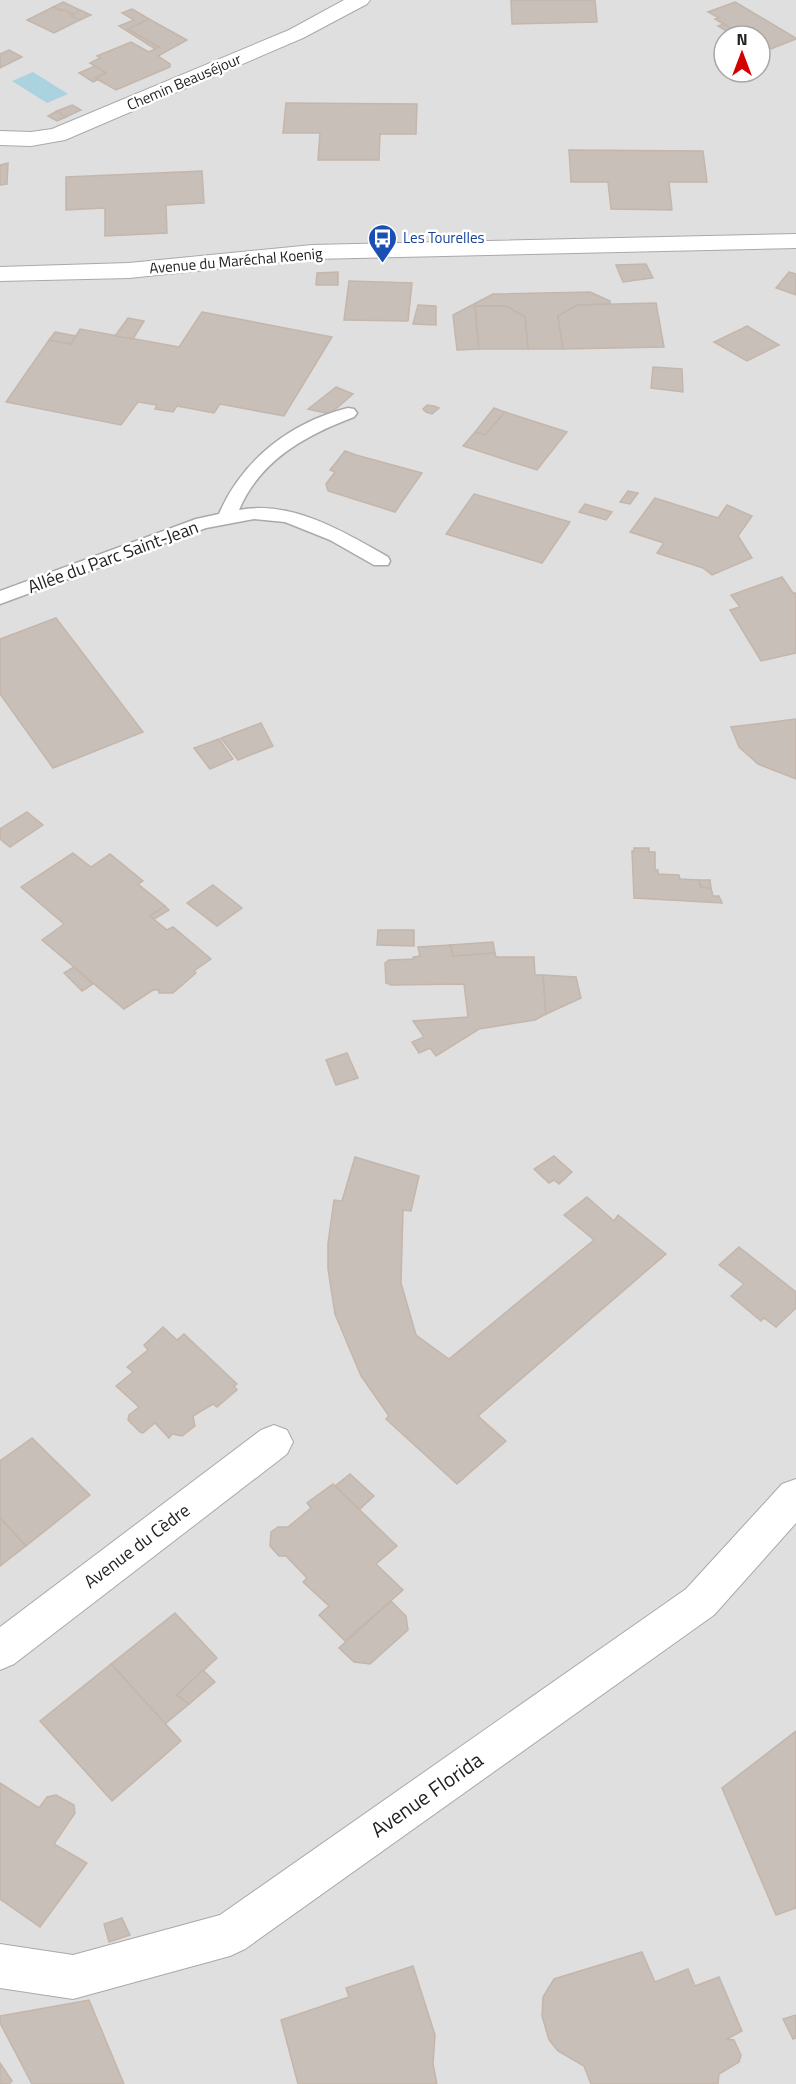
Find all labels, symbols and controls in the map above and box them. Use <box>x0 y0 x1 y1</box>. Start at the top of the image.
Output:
north arrow <box>712 24 772 84</box>
text: N <box>736 27 748 51</box>
street label: Chemin Beauséjour <box>123 47 245 116</box>
bus stop icon: Les Tourelles <box>366 222 398 264</box>
place label: Les Tourelles <box>403 226 484 249</box>
street label: Avenue du Maréchal Koenig <box>148 241 324 280</box>
street label: Allée du Parc Saint-Jean <box>24 513 202 600</box>
street label: Avenue du Cèdre <box>78 1497 195 1594</box>
street label: Avenue Florida <box>364 1743 490 1845</box>

